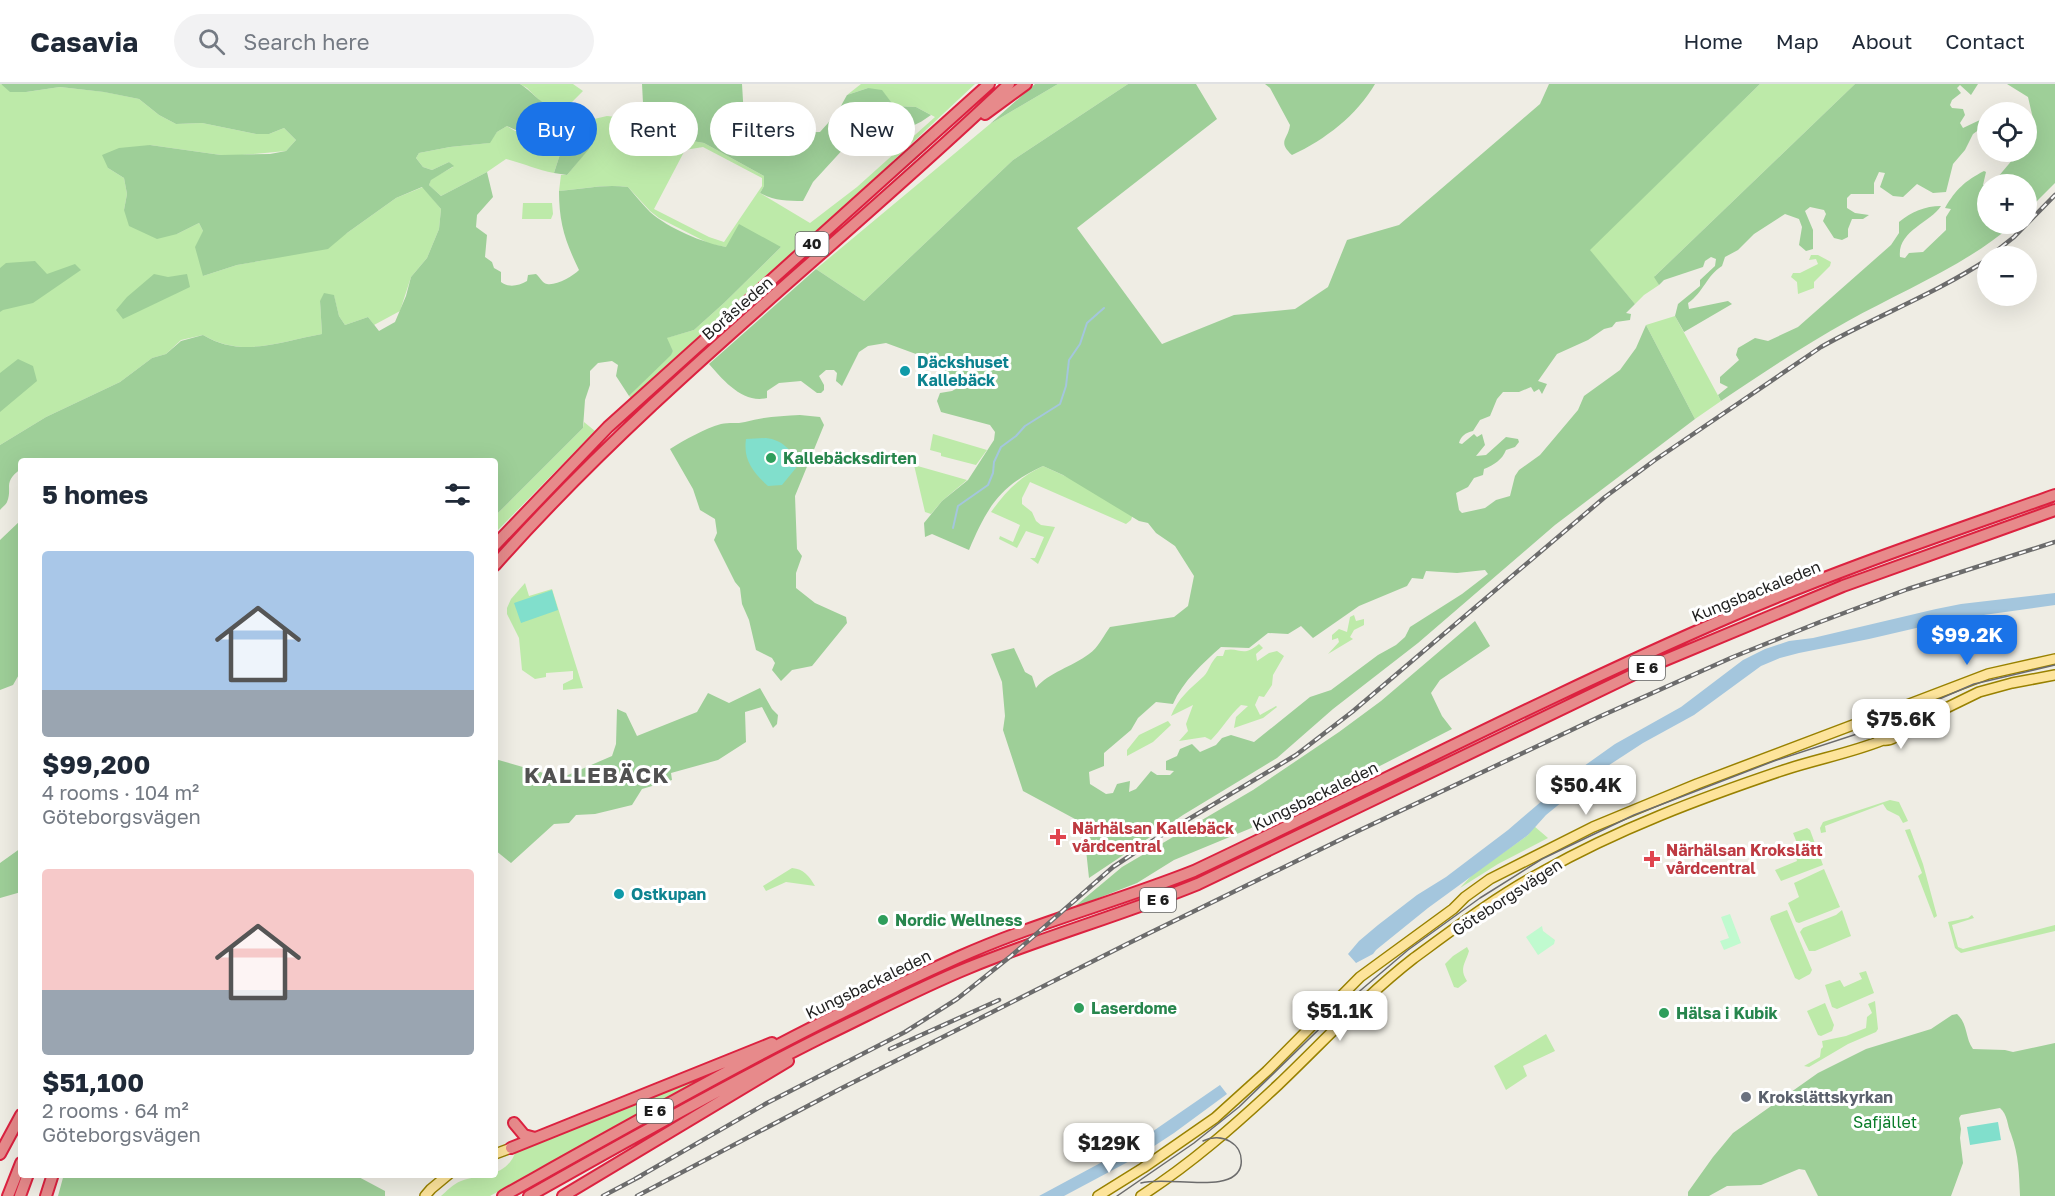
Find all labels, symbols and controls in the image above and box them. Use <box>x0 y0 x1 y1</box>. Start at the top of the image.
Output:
search box <box>174 14 594 68</box>
text: Casavia <box>30 25 138 58</box>
icon: search <box>195 25 228 58</box>
text: Search here <box>243 28 369 55</box>
text: Home <box>1683 28 1743 54</box>
text: Map <box>1776 28 1819 54</box>
text: About <box>1852 28 1912 54</box>
text: Contact <box>1945 28 2025 54</box>
chip: Buy <box>516 102 597 156</box>
chip: Rent <box>609 102 698 156</box>
chip: Filters <box>710 102 816 156</box>
chip: New <box>828 102 915 156</box>
map controls <box>1977 102 2037 306</box>
button: locate <box>1977 102 2037 162</box>
button: + <box>1977 174 2037 234</box>
road number: 40 <box>796 232 828 256</box>
button: − <box>1977 246 2037 306</box>
street label: Boråsleden <box>698 272 776 344</box>
place label: Däckshuset Kallebäck <box>917 352 1009 390</box>
marker: Däckshuset Kallebäck <box>898 364 912 378</box>
place label: Kallebäcksdirten <box>783 448 917 468</box>
marker: Kallebäcksdirten <box>764 451 778 465</box>
icon: filters <box>441 478 474 511</box>
text: 5 homes <box>42 479 148 510</box>
street label: Kungsbackaleden <box>1689 556 1823 626</box>
icon: home <box>204 590 312 698</box>
pin: $99.2K <box>1918 615 2016 666</box>
text: $99.2K <box>1931 622 2003 646</box>
road number: E 6 <box>1629 656 1665 680</box>
pin: $75.6K <box>1852 699 1950 750</box>
text: $75.6K <box>1866 706 1936 730</box>
text: $99,200 <box>42 749 150 780</box>
street label: Kungsbackaleden <box>1249 757 1381 835</box>
district label: KALLEBÄCK <box>524 761 670 788</box>
pin: $50.4K <box>1537 765 1635 816</box>
text: $50.4K <box>1550 772 1622 796</box>
text: 4 rooms · 104 m² <box>42 780 199 804</box>
text: Göteborgsvägen <box>42 804 201 828</box>
place label: Närhälsan Kallebäck vårdcentral <box>1072 818 1235 856</box>
marker: Närhälsan Kallebäck vårdcentral <box>1049 828 1067 846</box>
place label: Närhälsan Krokslätt vårdcentral <box>1666 840 1823 878</box>
marker: Närhälsan Krokslätt vårdcentral <box>1643 850 1661 868</box>
street label: Göteborgsvägen <box>1448 854 1566 940</box>
place label: Ostkupan <box>631 884 706 904</box>
marker: Ostkupan <box>612 887 626 901</box>
road number: E 6 <box>1140 888 1176 912</box>
icon: home <box>204 908 312 1016</box>
place label: Nordic Wellness <box>895 910 1023 930</box>
marker: Nordic Wellness <box>876 913 890 927</box>
street label: Kungsbackaleden <box>802 945 934 1023</box>
pin: $51.1K <box>1291 991 1389 1042</box>
place label: Laserdome <box>1091 998 1177 1018</box>
text: $51.1K <box>1306 998 1374 1022</box>
marker: Laserdome <box>1072 1001 1086 1015</box>
place label: Hälsa i Kubik <box>1676 1003 1779 1023</box>
marker: Hälsa i Kubik <box>1657 1006 1671 1020</box>
text: $51,100 <box>42 1067 144 1098</box>
place label: Krokslättskyrkan <box>1758 1087 1893 1107</box>
marker: Krokslättskyrkan <box>1739 1090 1753 1104</box>
text: 2 rooms · 64 m² <box>42 1098 189 1122</box>
road number: E 6 <box>637 1099 673 1123</box>
park label: Safjället <box>1853 1112 1917 1132</box>
text: Göteborgsvägen <box>42 1122 201 1146</box>
pin: $129K <box>1067 1123 1151 1174</box>
text: $129K <box>1077 1130 1141 1154</box>

